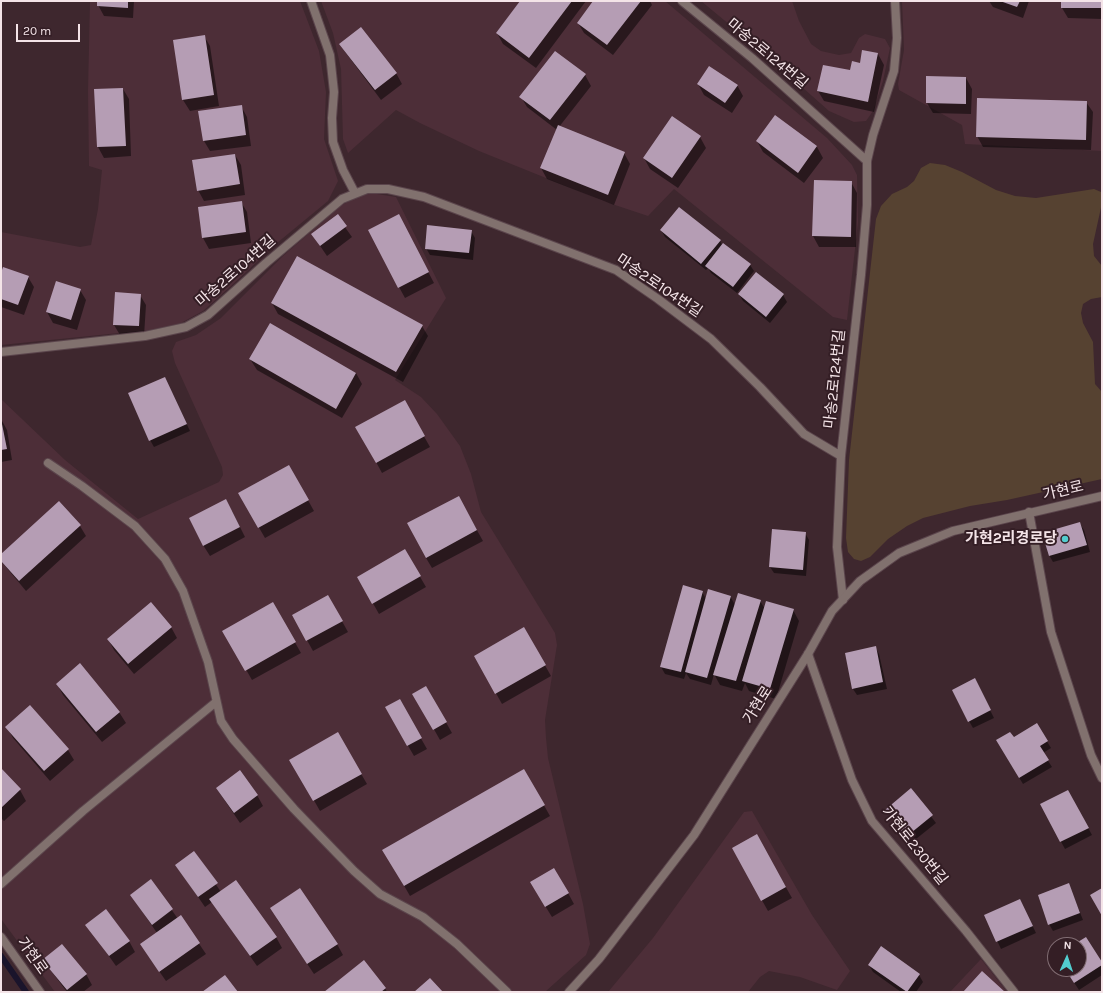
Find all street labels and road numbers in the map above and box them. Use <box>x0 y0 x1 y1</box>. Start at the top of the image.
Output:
street label: 마송2로124번길 <box>723 15 811 93</box>
street label: 마송2로104번길 <box>192 231 280 311</box>
street label: 마송2로104번길 <box>613 251 705 321</box>
street label: 마송2로124번길 <box>821 328 849 430</box>
street label: 가현로 <box>1041 478 1085 504</box>
street label: 가현로 <box>739 683 777 727</box>
street label: 가현로230번길 <box>877 803 951 889</box>
street label: 가현로 <box>13 934 51 978</box>

